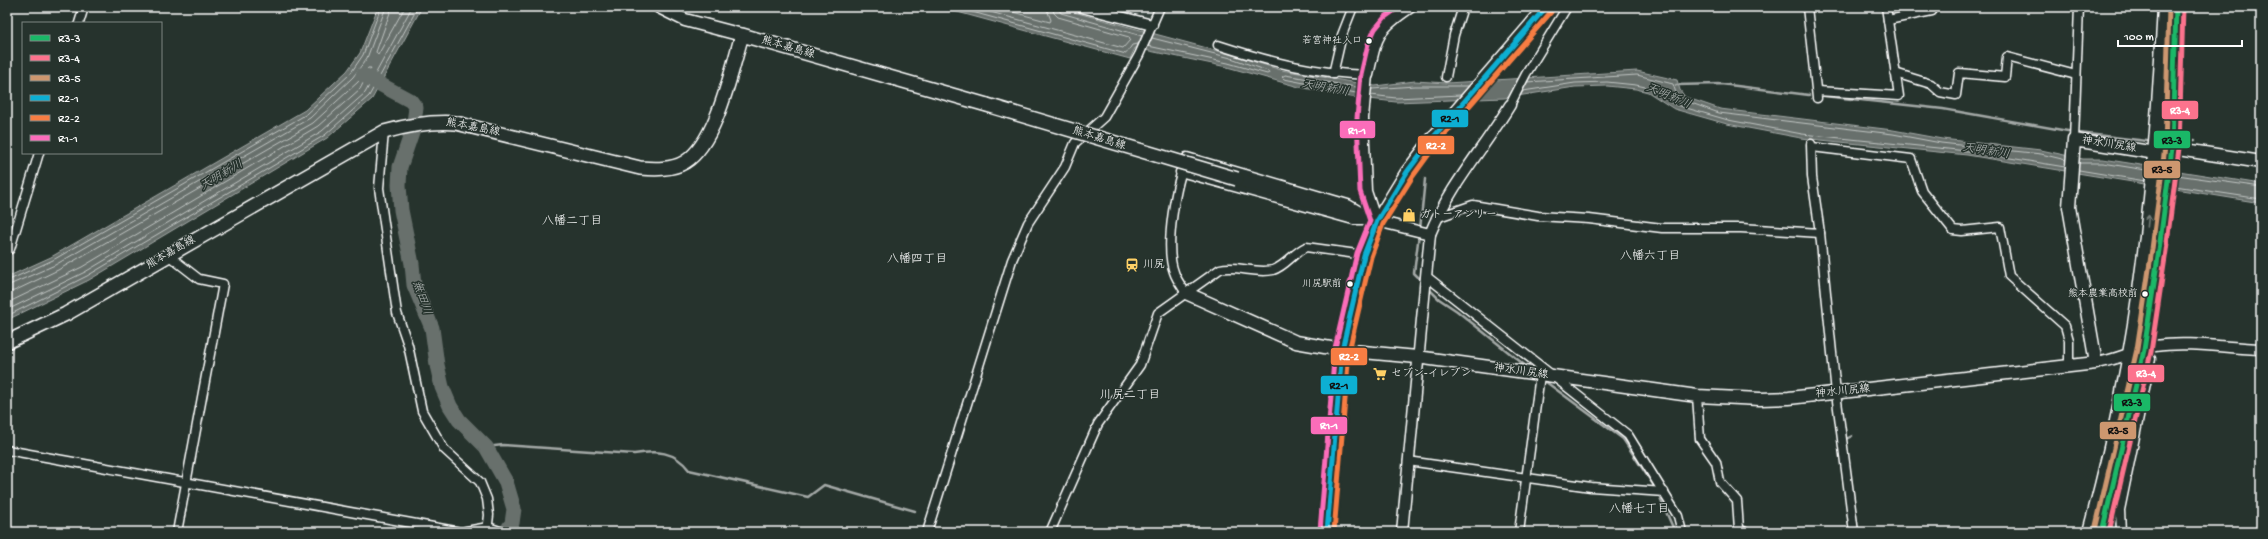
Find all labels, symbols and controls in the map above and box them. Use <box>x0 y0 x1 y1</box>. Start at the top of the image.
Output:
legend <box>22 22 162 154</box>
scale bar <box>2118 22 2242 48</box>
text: 100 m <box>2123 31 2154 45</box>
text: R3-3 <box>58 33 81 47</box>
street label: 熊本嘉島線 <box>760 34 816 61</box>
place label: 若宮神社入口 <box>1302 35 1362 47</box>
marker: 若宮神社入口 <box>1364 36 1374 46</box>
text: R3-4 <box>58 53 80 67</box>
text: R3-5 <box>58 73 81 87</box>
water label: 天明新川 <box>1300 77 1350 100</box>
water label: 天明新川 <box>1643 80 1693 113</box>
text: R2-1 <box>58 93 79 107</box>
line badge: R3-4 <box>2161 100 2199 120</box>
text: R3-4 <box>2169 106 2191 118</box>
line badge: R2-1 <box>1431 109 1469 128</box>
text: R2-2 <box>58 113 80 127</box>
text: R2-1 <box>1439 114 1460 126</box>
street label: 熊本嘉島線 <box>445 116 501 139</box>
line badge: R1-1 <box>1339 120 1376 139</box>
street label: 熊本嘉島線 <box>1071 124 1127 153</box>
text: R1-1 <box>1347 126 1366 138</box>
line badge: R3-3 <box>2153 130 2191 149</box>
text: R1-1 <box>58 133 78 147</box>
street label: 神水川尻線 <box>2081 134 2137 155</box>
line badge: R2-2 <box>1417 135 1455 155</box>
text: R3-3 <box>2161 136 2183 148</box>
water label: 天明新川 <box>1961 140 2011 163</box>
text: R2-2 <box>1425 141 1447 153</box>
water label: 天明新川 <box>197 157 246 194</box>
line badge: R3-5 <box>2143 160 2181 179</box>
text: R3-5 <box>2151 165 2173 177</box>
shop icon: ガトーアンリー <box>1401 207 1417 223</box>
place label: ガトーアンリー <box>1420 209 1497 221</box>
district label: 八幡二丁目 <box>542 214 602 229</box>
one-way arrow <box>2144 215 2152 228</box>
street label: 熊本嘉島線 <box>144 233 198 272</box>
district label: 八幡六丁目 <box>1620 249 1680 264</box>
district label: 八幡四丁目 <box>887 252 947 267</box>
station icon: 川尻 <box>1124 257 1140 273</box>
place label: 川尻 <box>1143 258 1165 271</box>
water label: 無田川 <box>409 278 434 317</box>
place label: 川尻駅前 <box>1302 278 1342 290</box>
marker: 川尻駅前 <box>1345 279 1355 289</box>
place label: 熊本農業高校前 <box>2068 288 2138 300</box>
marker: 熊本農業高校前 <box>2140 289 2150 299</box>
line badge: R2-2 <box>1330 347 1368 366</box>
text: R2-2 <box>1338 352 1360 364</box>
street label: 神水川尻線 <box>1493 361 1549 382</box>
line badge: R3-4 <box>2127 364 2165 383</box>
supermarket icon: セブン-イレブン <box>1372 366 1388 382</box>
place label: セブン-イレブン <box>1391 367 1471 380</box>
text: R3-4 <box>2135 369 2157 381</box>
line badge: R2-1 <box>1320 375 1358 395</box>
text: R2-1 <box>1328 381 1349 393</box>
street label: 神水川尻線 <box>1815 382 1871 401</box>
district label: 川尻二丁目 <box>1100 389 1160 403</box>
line badge: R3-3 <box>2113 393 2151 412</box>
text: R3-3 <box>2121 398 2143 410</box>
line badge: R1-1 <box>1310 416 1348 435</box>
text: R1-1 <box>1319 421 1338 433</box>
line badge: R3-5 <box>2099 421 2137 440</box>
text: R3-5 <box>2107 426 2129 438</box>
district label: 八幡七丁目 <box>1609 502 1669 517</box>

